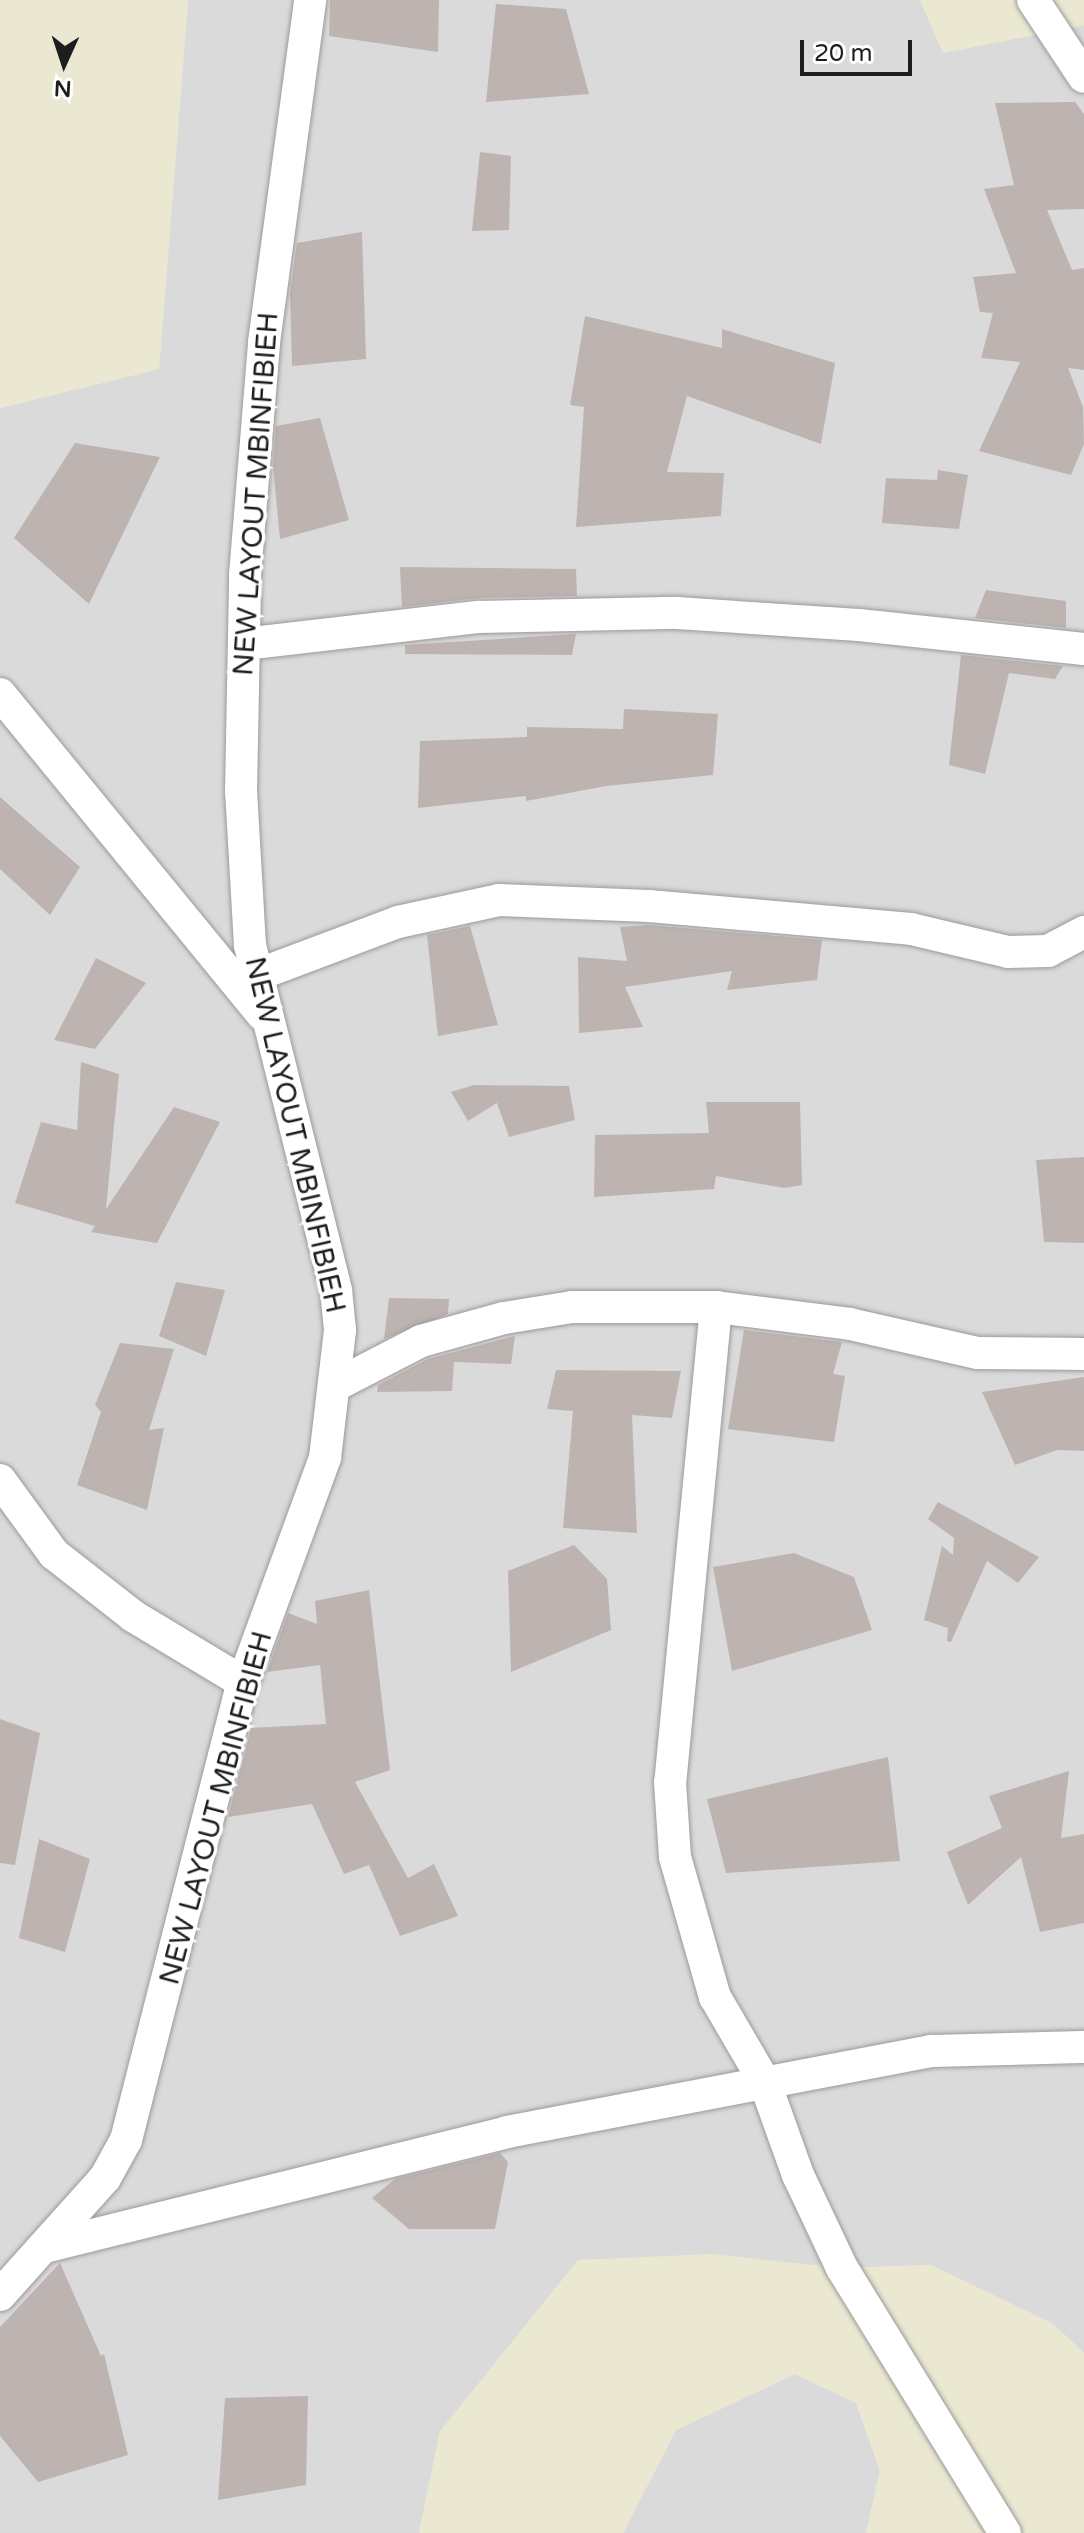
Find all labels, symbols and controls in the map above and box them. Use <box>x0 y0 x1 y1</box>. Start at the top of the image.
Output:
north arrow <box>24 24 104 104</box>
scale bar <box>804 24 916 74</box>
text: 20 m <box>814 39 872 68</box>
text: N <box>53 75 72 101</box>
street label: NEW LAYOUT MBINFIBIEH <box>227 311 285 677</box>
street label: NEW LAYOUT MBINFIBIEH <box>238 954 352 1316</box>
street label: NEW LAYOUT MBINFIBIEH <box>153 1628 279 1988</box>

